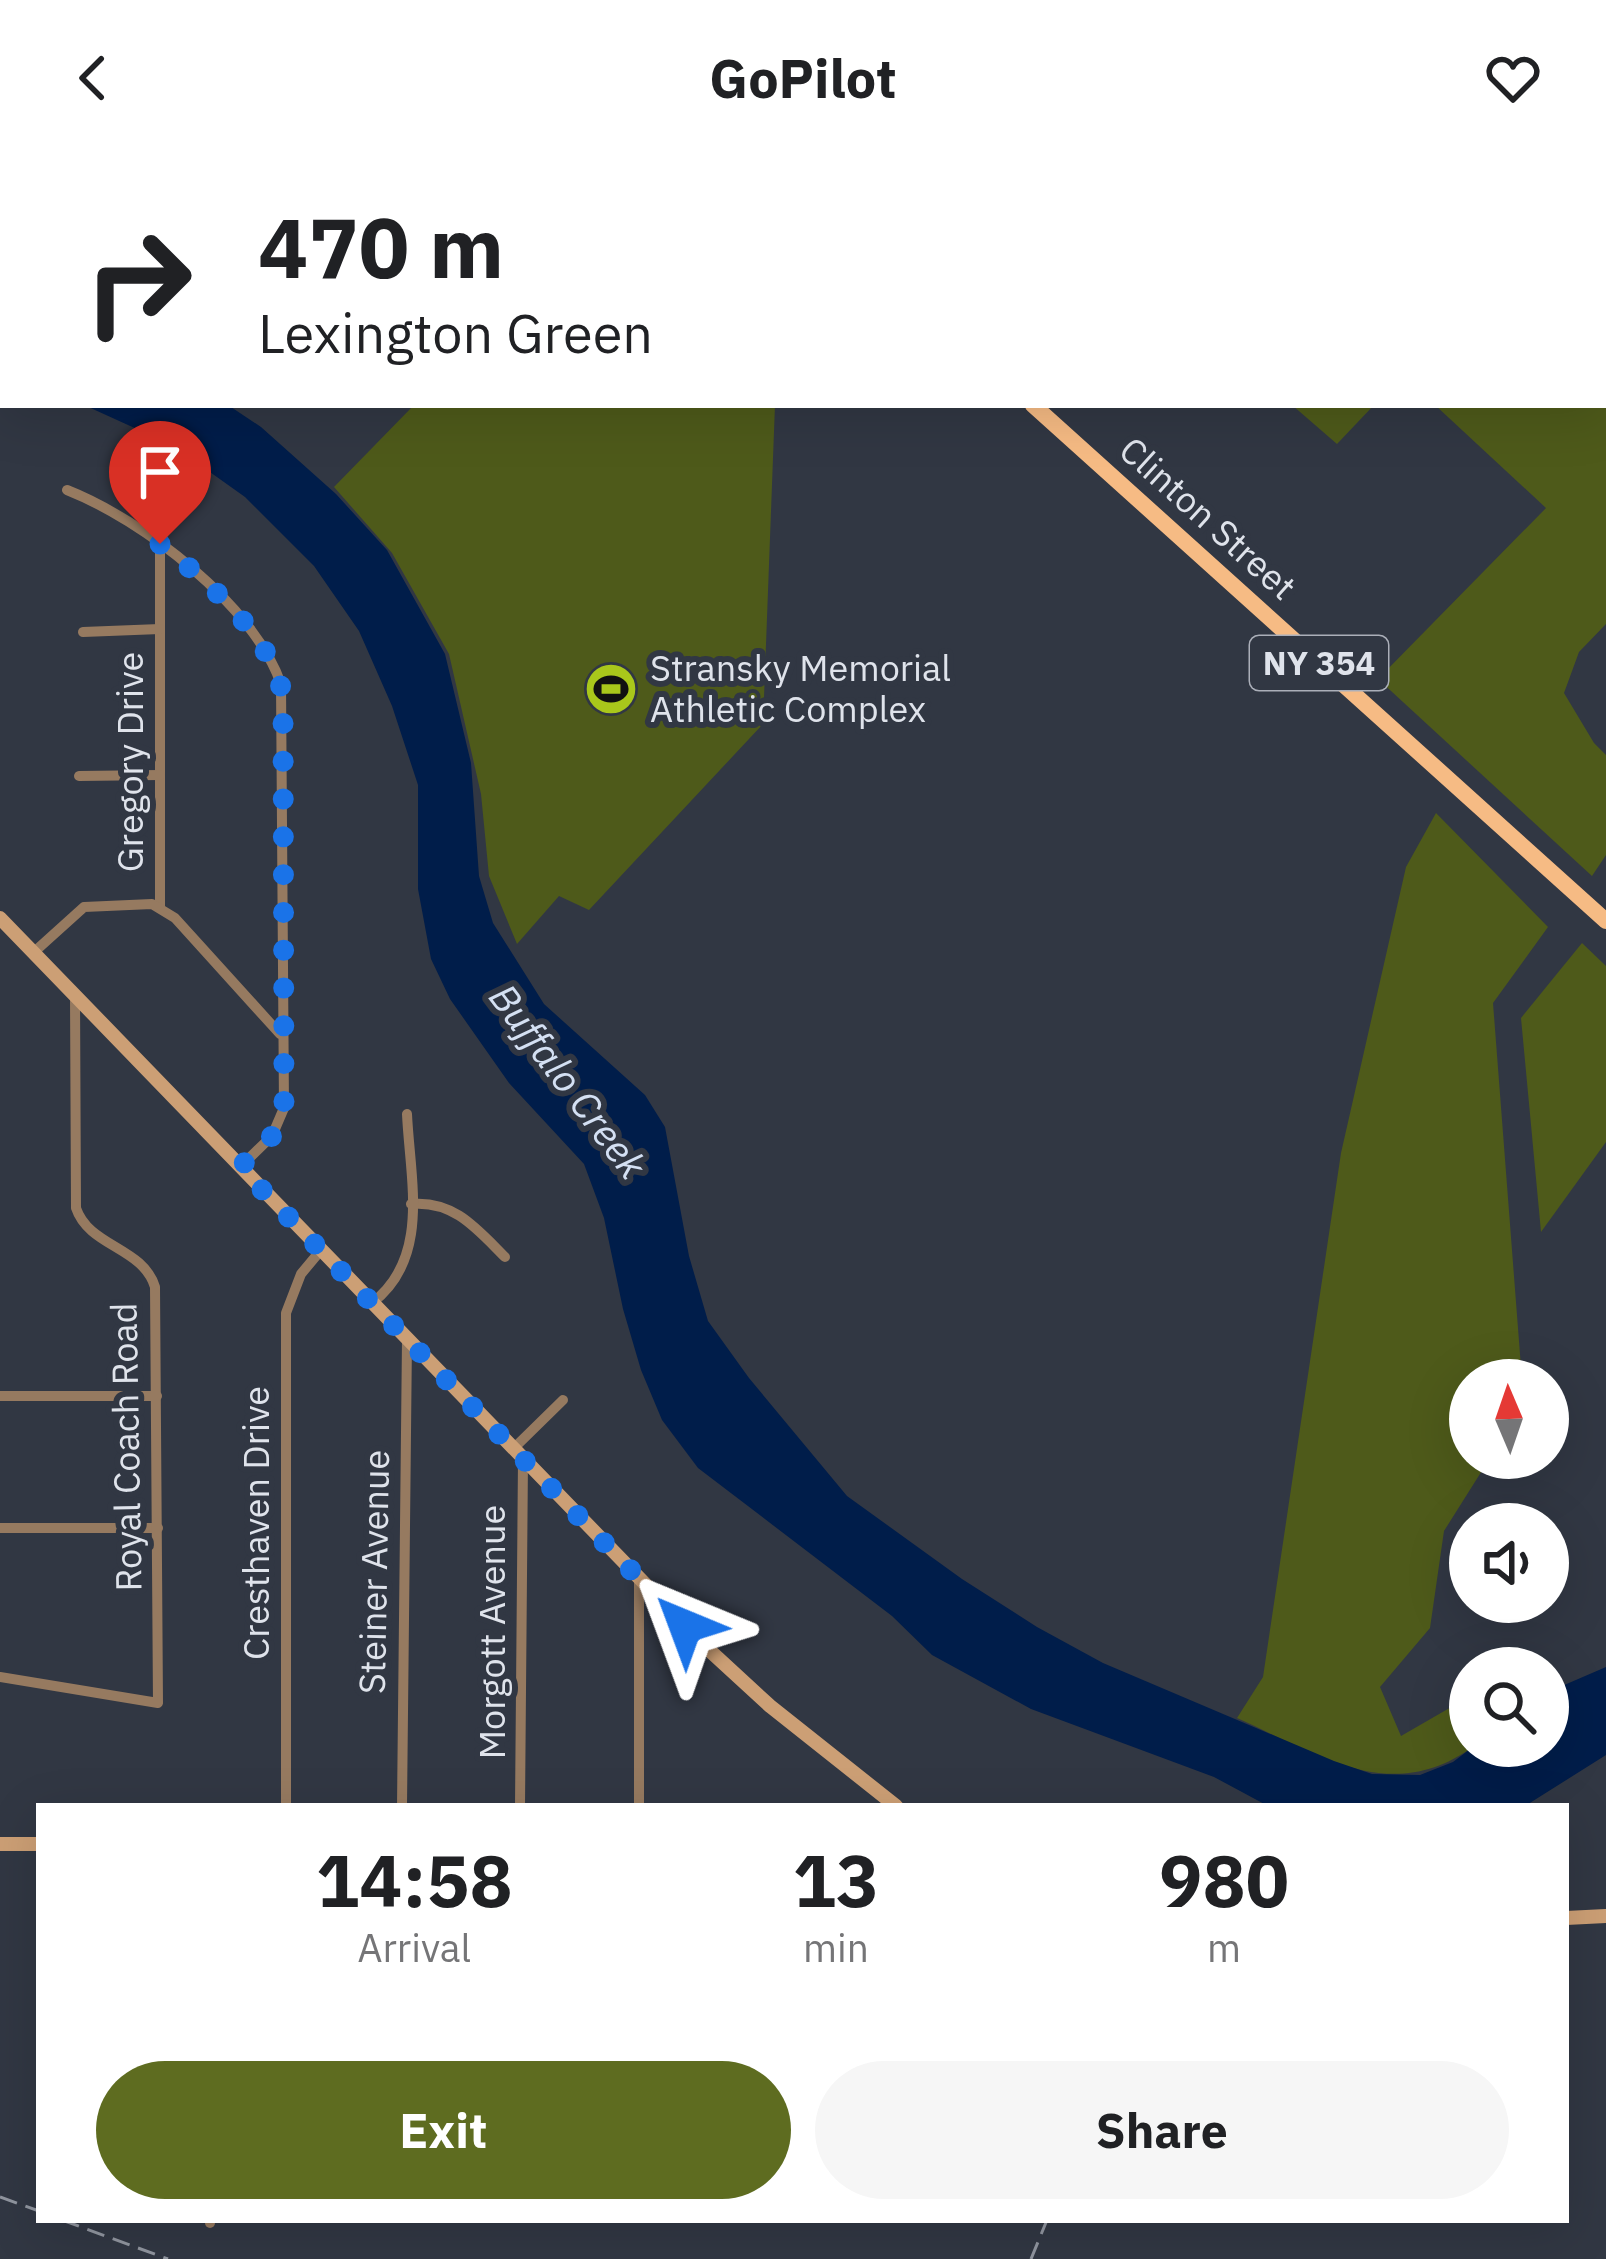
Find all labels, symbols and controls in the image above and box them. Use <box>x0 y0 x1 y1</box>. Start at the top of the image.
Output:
text: GoPilot <box>709 43 897 113</box>
icon: back <box>60 45 126 111</box>
icon: heart <box>1480 45 1546 111</box>
text: 470 m <box>258 192 504 301</box>
icon: right <box>60 204 216 360</box>
text: Lexington Green <box>258 298 653 368</box>
pin <box>109 421 211 544</box>
street label: Clinton Street <box>1110 426 1307 609</box>
icon: arrive <box>127 439 193 505</box>
road number: NY 354 <box>1250 636 1388 690</box>
place label: Stransky Memorial Athletic Complex <box>650 644 951 732</box>
street label: Gregory Drive <box>106 652 153 872</box>
sports icon: Stransky Memorial Athletic Complex <box>583 661 639 717</box>
water label: Buffalo Creek <box>478 973 659 1189</box>
street label: Royal Coach Road <box>99 1302 152 1592</box>
north arrow <box>1449 1359 1569 1479</box>
map controls <box>1449 1359 1569 1767</box>
street label: Cresthaven Drive <box>232 1386 279 1660</box>
street label: Steiner Avenue <box>348 1449 399 1695</box>
button: sound <box>1449 1503 1569 1623</box>
street label: Morgott Avenue <box>468 1505 515 1759</box>
position arrow <box>622 1563 748 1689</box>
button: search <box>1449 1647 1569 1767</box>
text: 14:58 <box>316 1833 513 1927</box>
text: 13 <box>793 1833 879 1927</box>
text: 980 <box>1159 1833 1289 1927</box>
text: Arrival <box>358 1922 471 1973</box>
text: min <box>803 1922 869 1973</box>
text: m <box>1207 1922 1241 1973</box>
button: Exit <box>96 2061 791 2199</box>
button: Share <box>815 2061 1509 2199</box>

